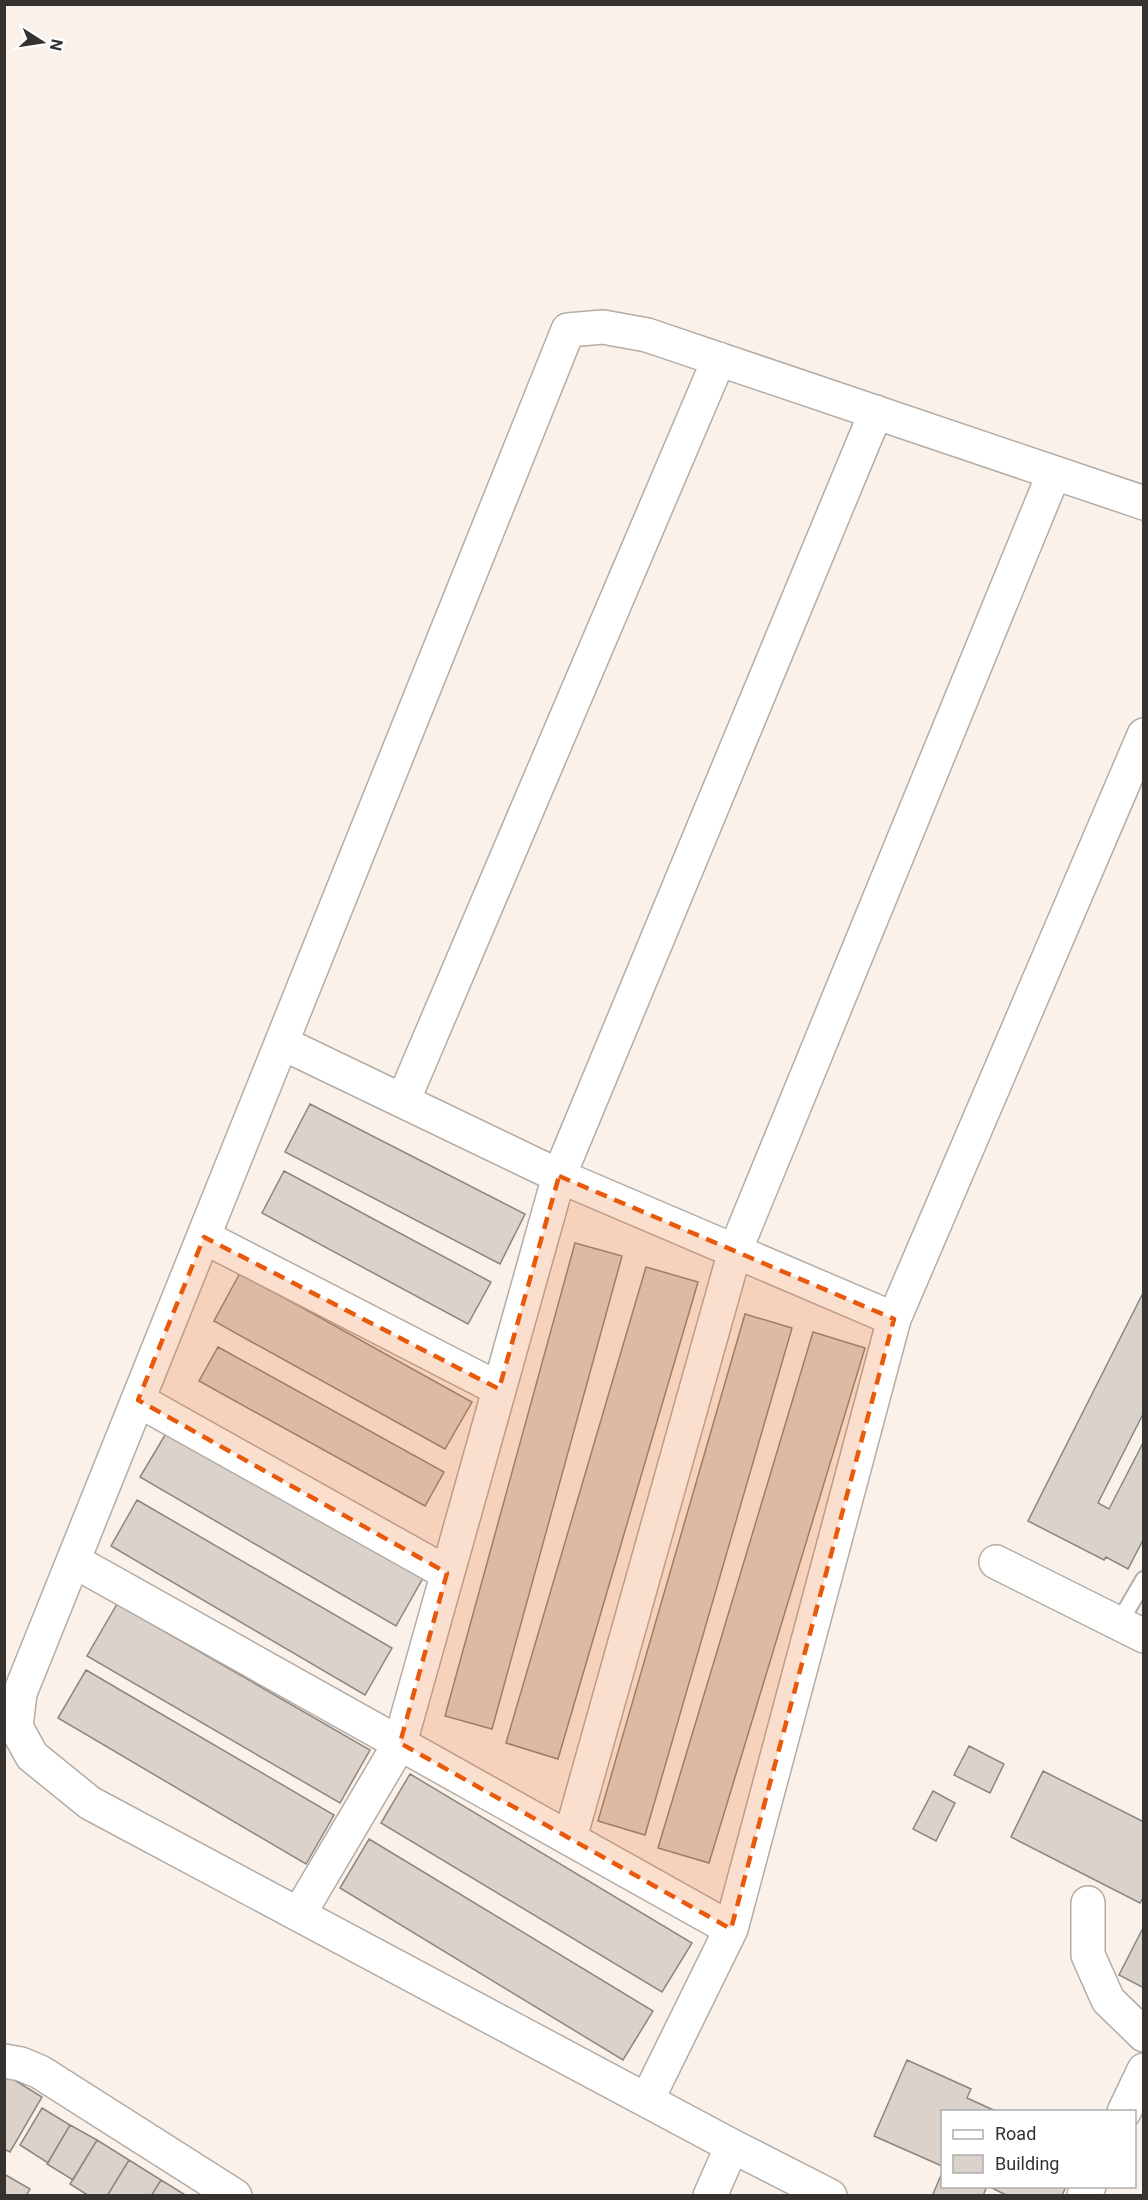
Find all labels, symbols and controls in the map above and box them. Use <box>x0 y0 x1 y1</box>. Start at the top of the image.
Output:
north arrow <box>12 12 72 72</box>
text: N <box>46 38 67 53</box>
legend <box>941 2110 1136 2188</box>
text: Road <box>995 2123 1036 2144</box>
text: Building <box>995 2153 1059 2174</box>

